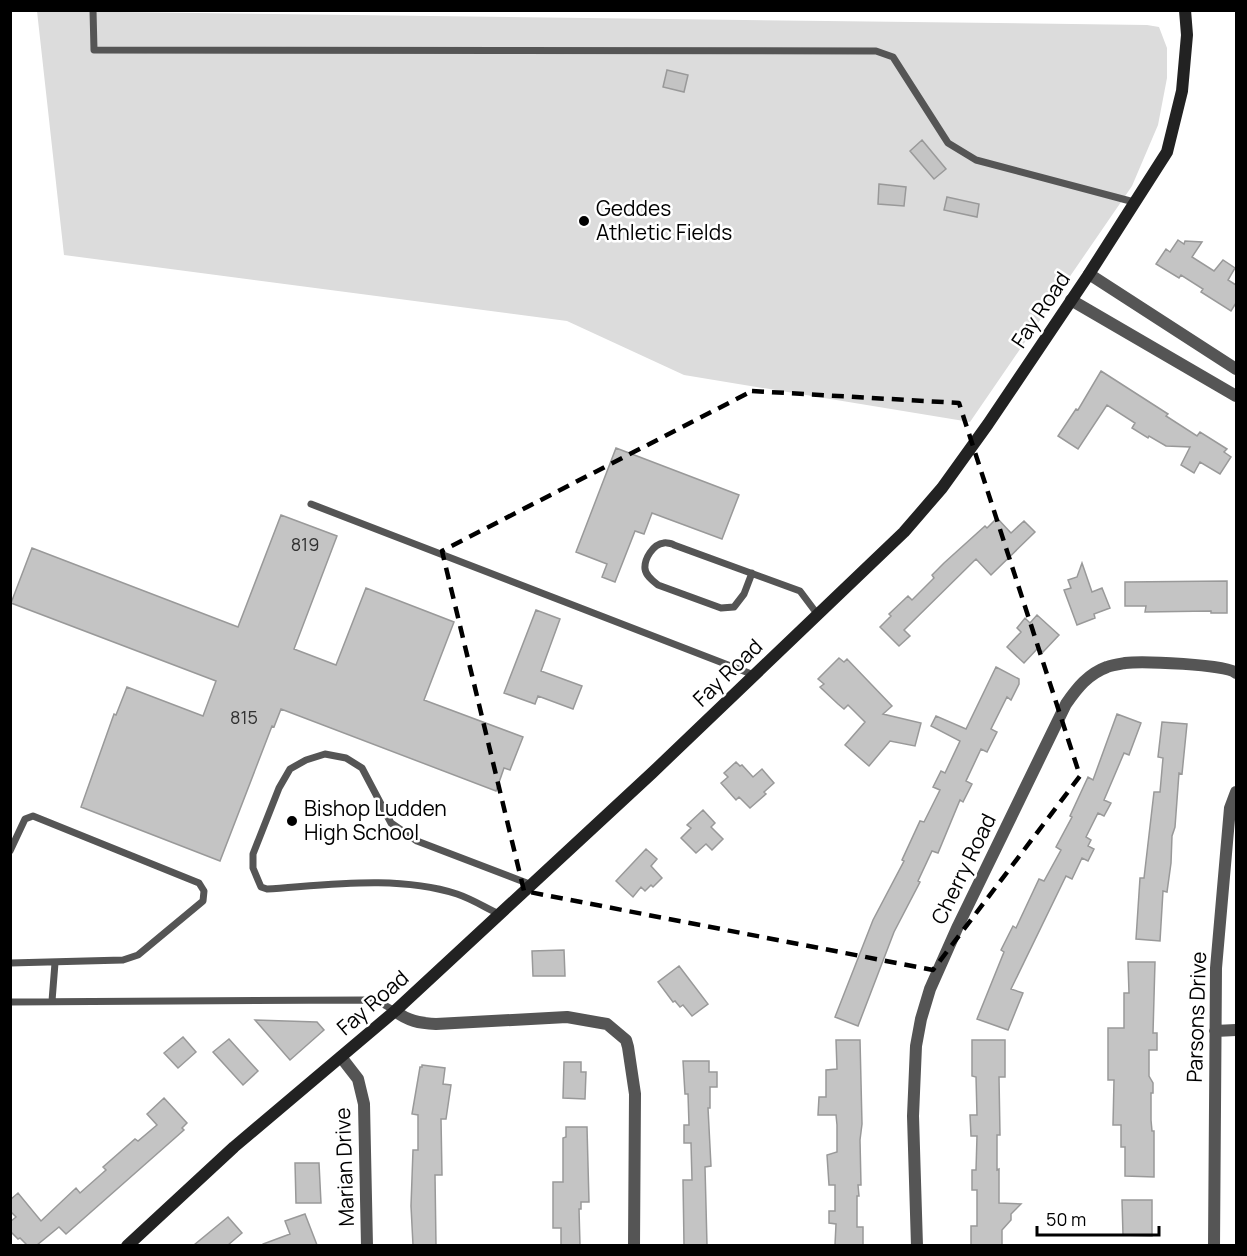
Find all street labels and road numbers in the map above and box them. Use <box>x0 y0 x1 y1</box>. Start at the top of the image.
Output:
street label: Fay Road <box>1004 266 1076 353</box>
street label: Fay Road <box>687 632 768 712</box>
street label: Cherry Road <box>924 809 1002 929</box>
street label: Parsons Drive <box>1180 951 1212 1083</box>
street label: Fay Road <box>331 963 414 1041</box>
street label: Marian Drive <box>328 1107 360 1227</box>

